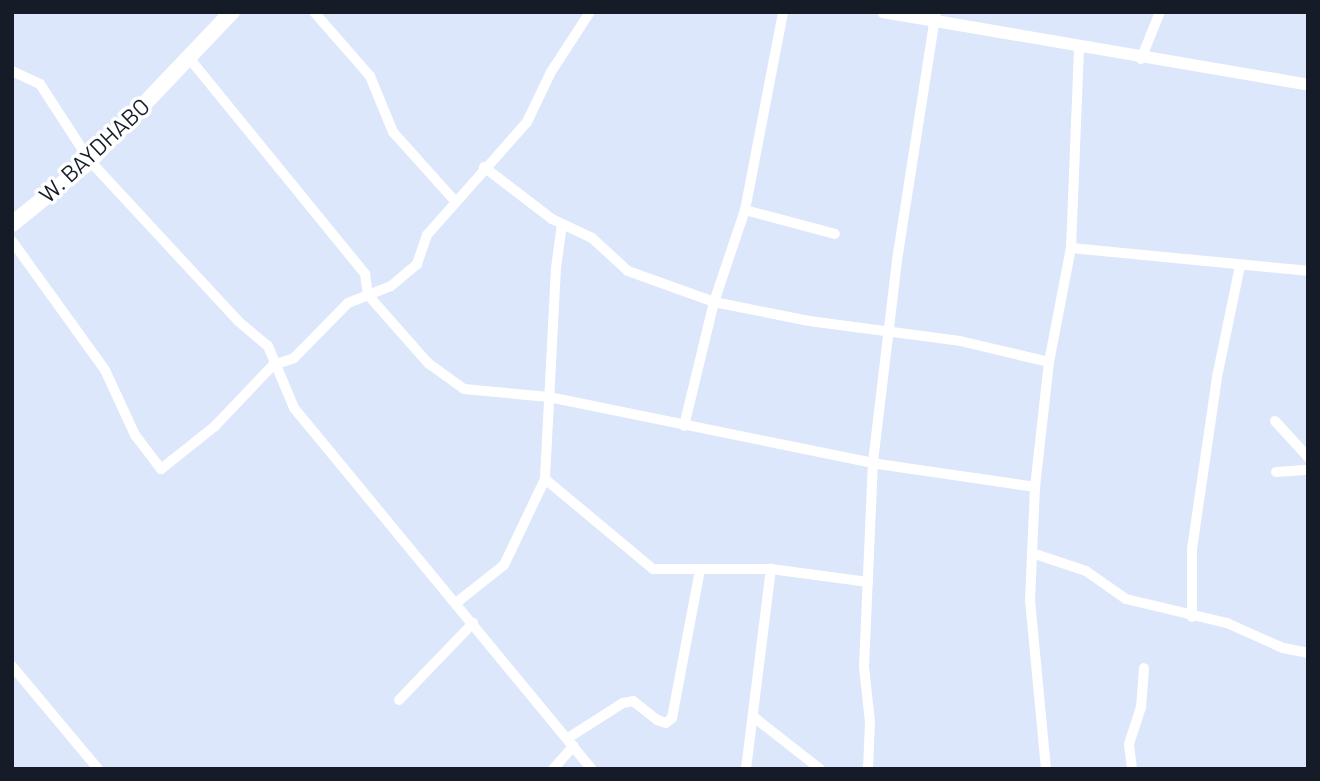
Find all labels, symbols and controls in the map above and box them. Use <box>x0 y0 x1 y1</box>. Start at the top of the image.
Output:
street label: W. BAYDHABO <box>33 92 155 208</box>

